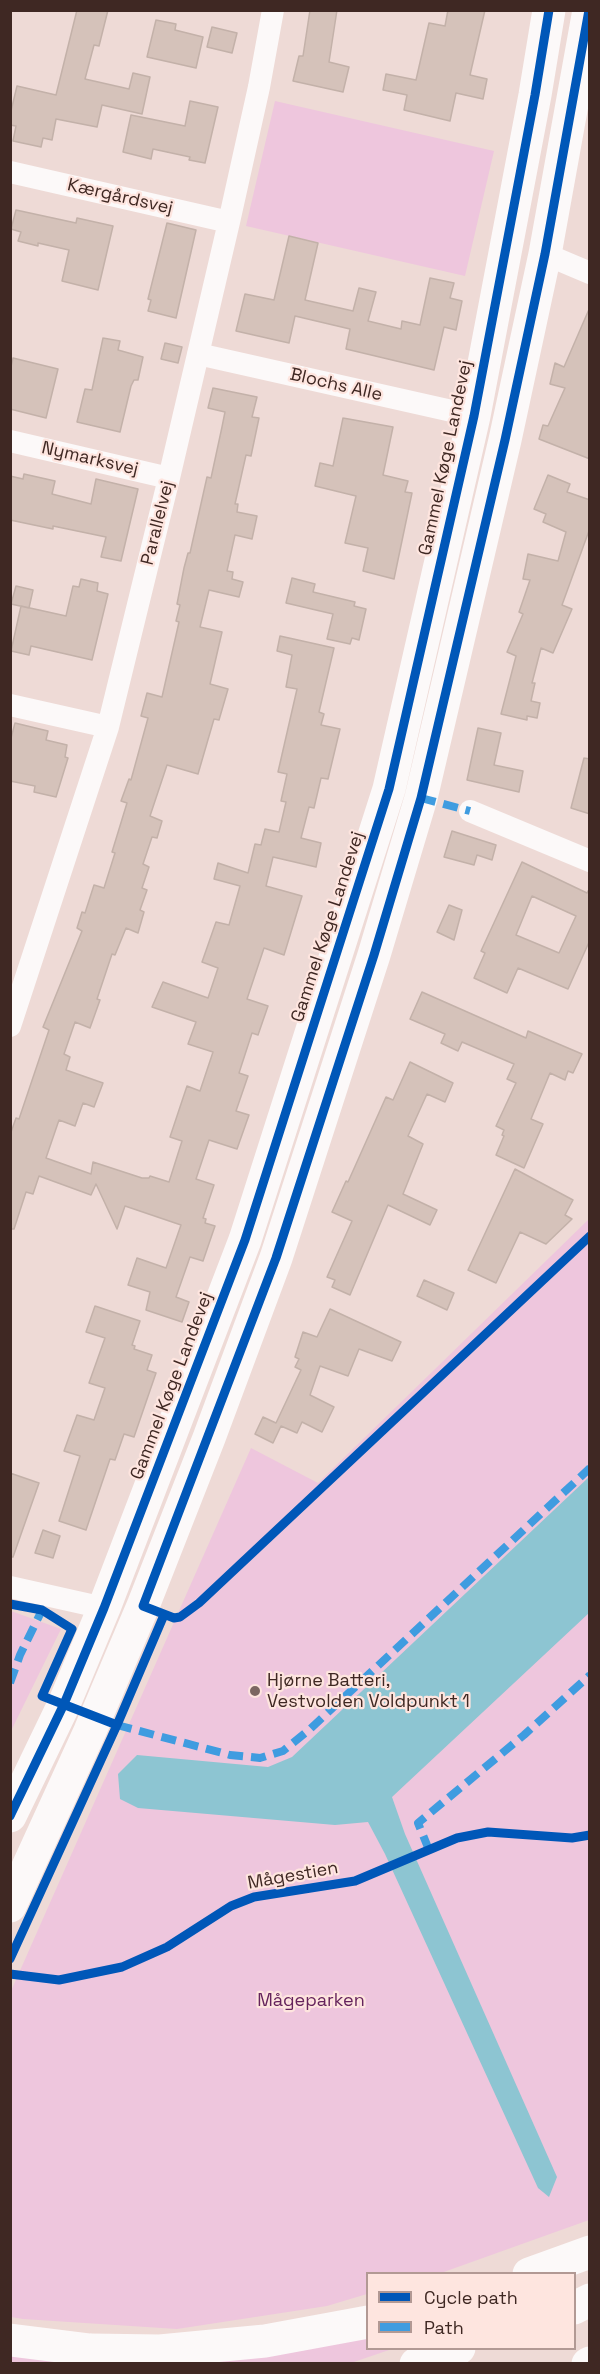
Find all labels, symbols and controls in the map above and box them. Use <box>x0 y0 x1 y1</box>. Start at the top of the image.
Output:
street label: Kærgårdsvej <box>65 174 175 220</box>
street label: Gammel Køge Landevej <box>415 358 477 558</box>
street label: Blochs Alle <box>288 364 384 406</box>
street label: Nymarksvej <box>40 437 140 481</box>
street label: Parallelvej <box>137 479 179 567</box>
street label: Gammel Køge Landevej <box>287 829 369 1025</box>
street label: Gammel Køge Landevej <box>126 1289 218 1483</box>
place label: Hjørne Batteri, Vestvolden Voldpunkt 1 <box>267 1670 470 1712</box>
marker: Hjørne Batteri, Vestvolden Voldpunkt 1 <box>248 1684 262 1698</box>
street label: Mågestien <box>246 1857 340 1895</box>
park label: Mågeparken <box>257 1990 365 2012</box>
legend <box>366 2272 576 2350</box>
text: Cycle path <box>424 2286 518 2309</box>
text: Path <box>424 2316 464 2339</box>

